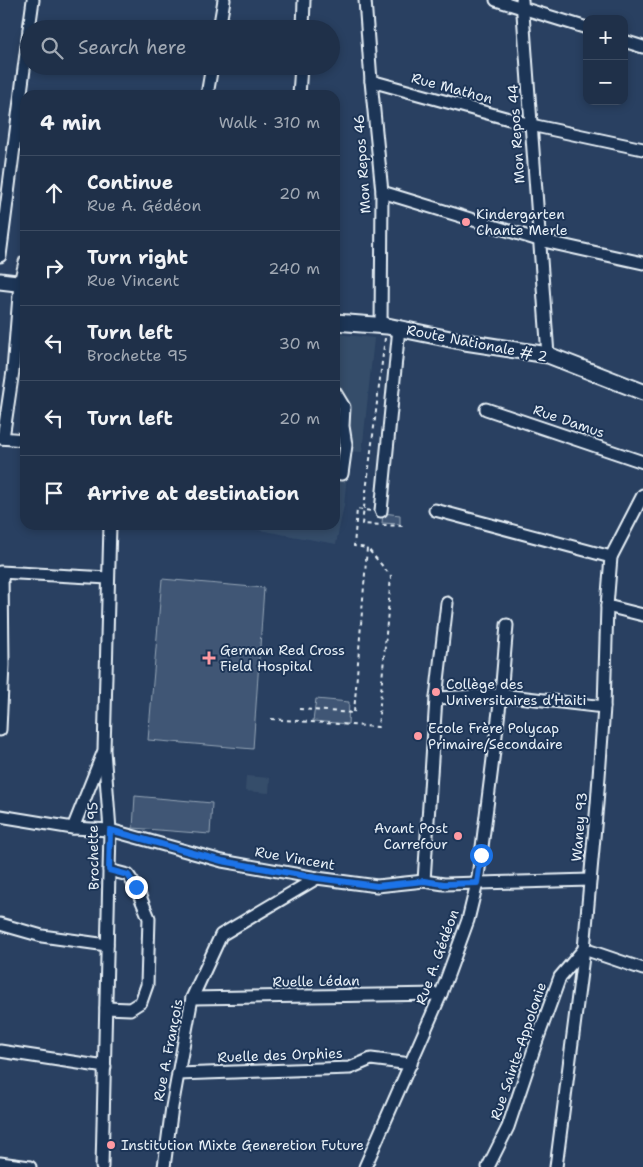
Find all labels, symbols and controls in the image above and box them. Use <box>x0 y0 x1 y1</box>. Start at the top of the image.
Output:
map controls <box>583 15 628 105</box>
button: + <box>583 15 628 60</box>
search box <box>20 20 340 75</box>
icon: search <box>38 34 66 62</box>
text: Search here <box>78 35 187 60</box>
button: − <box>583 60 628 105</box>
street label: Rue Mathon <box>409 69 495 108</box>
street label: Mon Repos 44 <box>504 84 528 184</box>
text: 4 min <box>40 109 101 137</box>
text: Walk · 310 m <box>219 112 320 133</box>
street label: Mon Repos 46 <box>350 114 374 214</box>
text: Continue <box>87 170 173 195</box>
icon: ahead <box>40 179 68 207</box>
text: 20 m <box>279 183 320 204</box>
text: Rue A. Gédéon <box>87 195 201 216</box>
place label: Kindergarten Chante Merle <box>476 205 568 239</box>
marker: Kindergarten Chante Merle <box>460 216 472 228</box>
text: Turn right <box>87 245 188 270</box>
icon: right <box>40 254 68 282</box>
text: 240 m <box>268 258 320 279</box>
text: Rue Vincent <box>87 270 180 291</box>
text: Turn left <box>87 320 173 345</box>
street label: Route Nationale # 2 <box>405 321 549 365</box>
icon: left <box>40 329 68 357</box>
text: 30 m <box>279 333 320 354</box>
text: Brochette 95 <box>87 345 188 366</box>
street label: Rue Damus <box>531 400 607 442</box>
icon: left <box>40 404 68 432</box>
text: Turn left <box>87 406 173 431</box>
text: 20 m <box>279 408 320 429</box>
icon: arrive <box>40 479 68 507</box>
text: Arrive at destination <box>87 481 299 506</box>
place label: German Red Cross Field Hospital <box>220 641 345 675</box>
marker: German Red Cross Field Hospital <box>202 651 216 665</box>
place label: Collège des Universitaires d’Haiti <box>446 675 586 709</box>
marker: Collège des Universitaires d’Haiti <box>430 686 442 698</box>
place label: Ecole Frère Polycap Primaire/Secondaire <box>428 719 563 753</box>
marker: Ecole Frère Polycap Primaire/Secondaire <box>412 730 424 742</box>
street label: Waney 93 <box>567 792 591 862</box>
street label: Brochette 95 <box>83 802 103 890</box>
place label: Avant Post Carrefour <box>374 819 448 853</box>
marker: Avant Post Carrefour <box>452 830 464 842</box>
street label: Rue Vincent <box>254 842 336 874</box>
route start <box>470 844 493 867</box>
route end <box>125 876 148 899</box>
street label: Rue A. Gédéon <box>411 907 463 1007</box>
street label: Ruelle Lédan <box>272 971 360 991</box>
street label: Rue Sainte-Appolonie <box>486 980 550 1122</box>
street label: Rue A. François <box>149 997 187 1103</box>
street label: Ruelle des Orphies <box>217 1044 343 1066</box>
place label: Institution Mixte Generetion Future <box>121 1136 364 1154</box>
marker: Institution Mixte Generetion Future <box>105 1139 117 1151</box>

